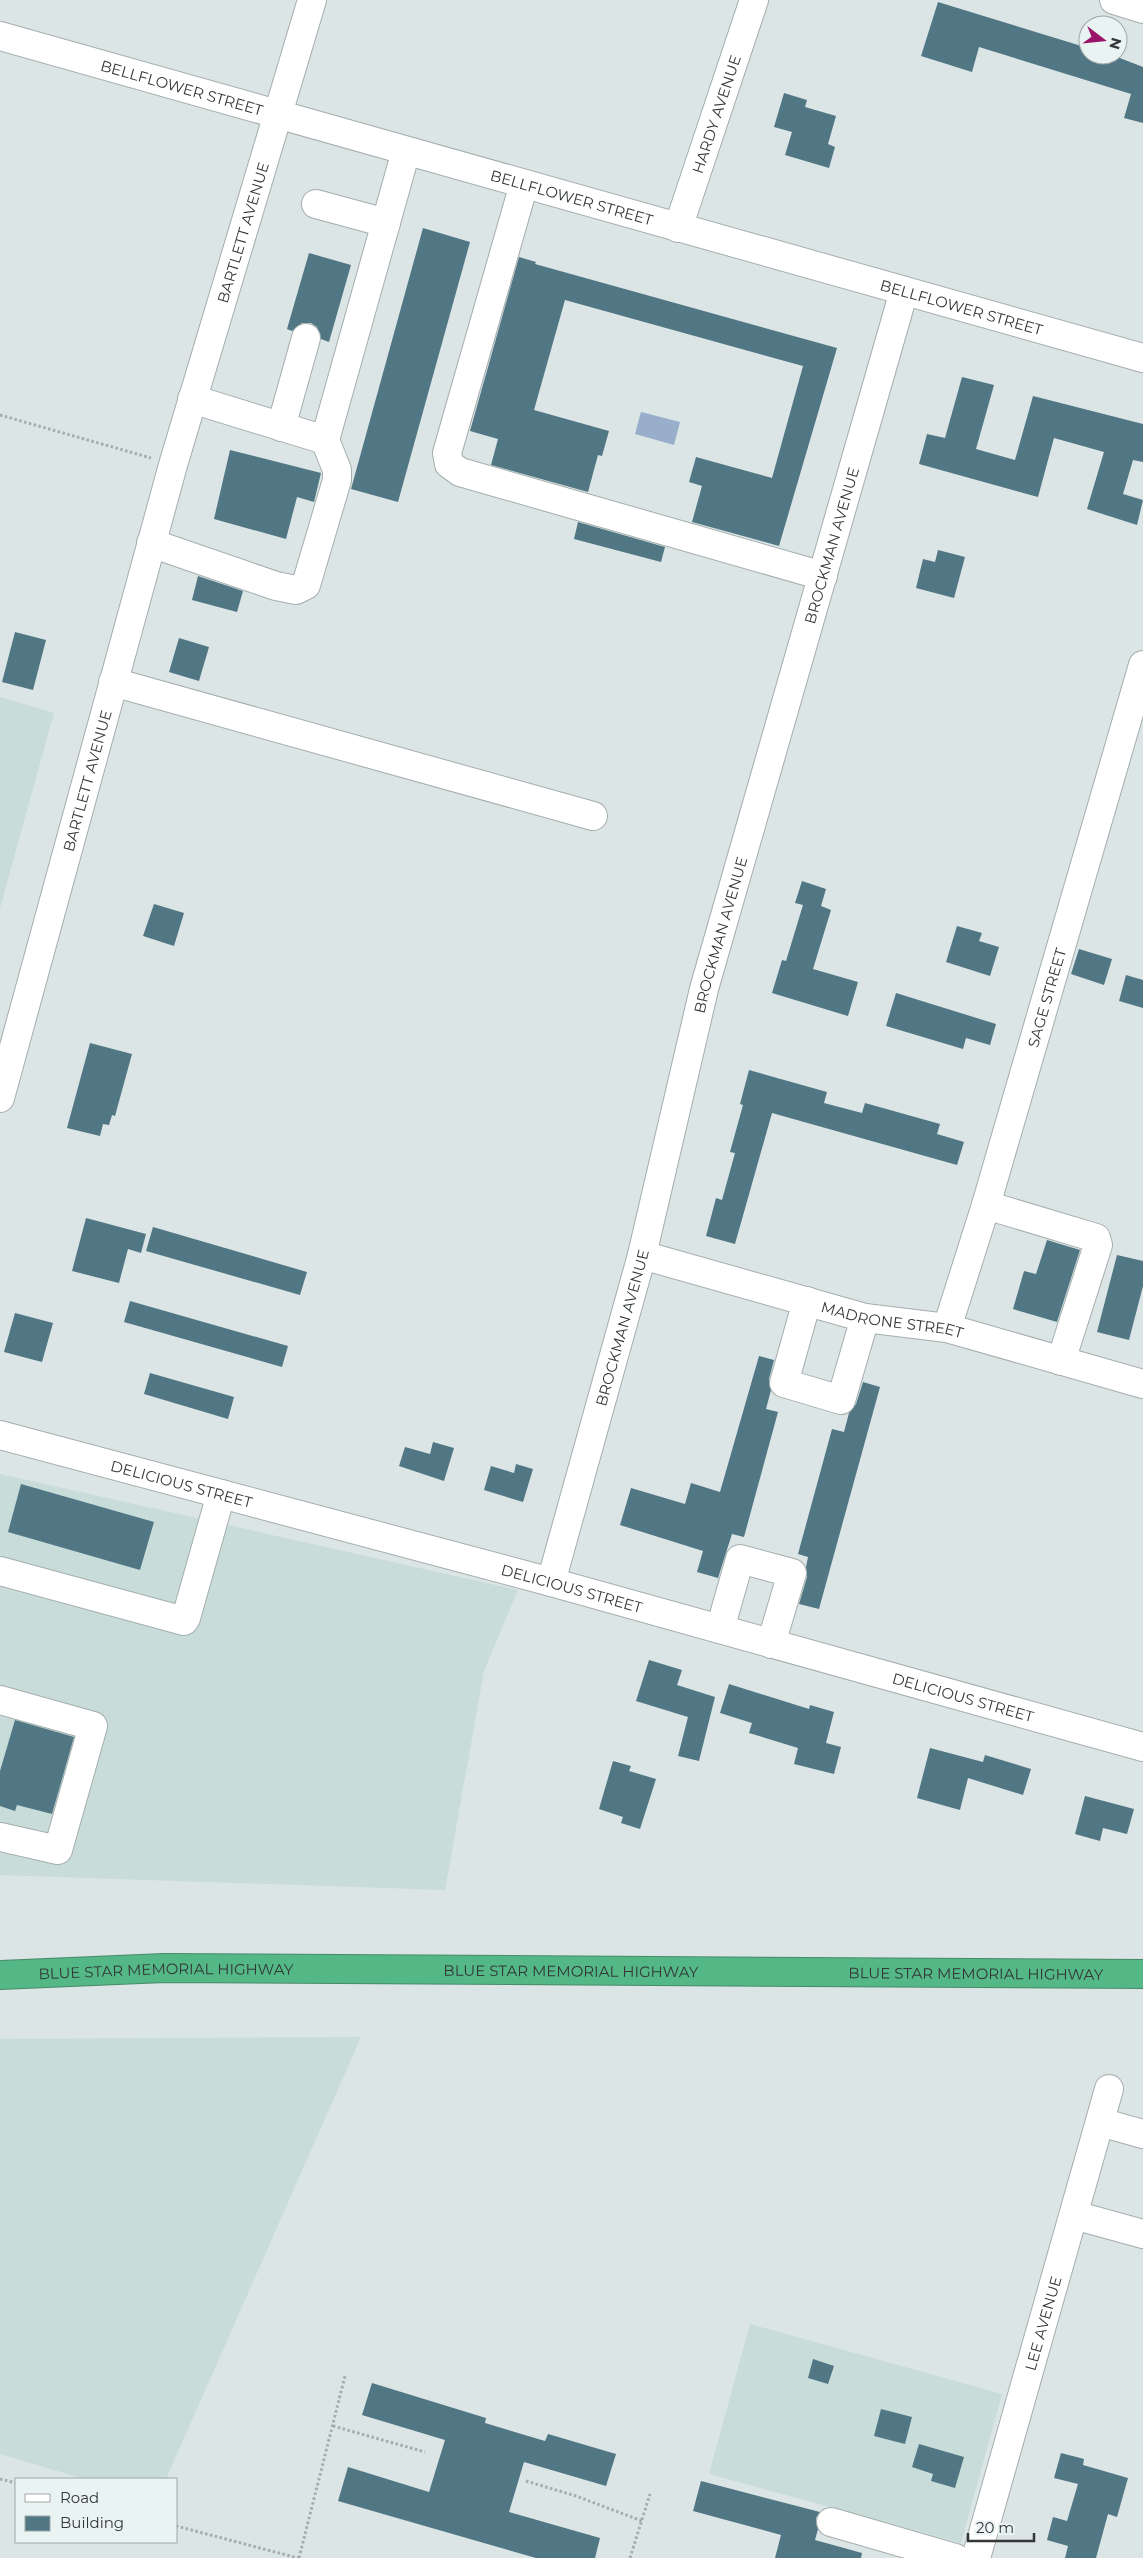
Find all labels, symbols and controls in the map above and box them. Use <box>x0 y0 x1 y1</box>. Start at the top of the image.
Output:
north arrow <box>1078 15 1128 65</box>
text: N <box>1105 36 1126 52</box>
street label: HARDY AVENUE <box>687 52 745 176</box>
street label: BELLFLOWER STREET <box>98 55 266 119</box>
street label: BARTLETT AVENUE <box>212 160 273 305</box>
street label: BELLFLOWER STREET <box>488 165 656 229</box>
street label: BELLFLOWER STREET <box>878 275 1045 339</box>
street label: BROCKMAN AVENUE <box>800 465 863 626</box>
street label: BARTLETT AVENUE <box>58 708 115 854</box>
street label: BROCKMAN AVENUE <box>689 854 751 1015</box>
street label: SAGE STREET <box>1023 945 1070 1050</box>
street label: BROCKMAN AVENUE <box>591 1247 653 1408</box>
street label: MADRONE STREET <box>819 1297 966 1342</box>
street label: DELICIOUS STREET <box>109 1455 255 1512</box>
street label: DELICIOUS STREET <box>499 1560 645 1617</box>
street label: DELICIOUS STREET <box>890 1668 1036 1726</box>
street label: BLUE STAR MEMORIAL HIGHWAY <box>38 1958 294 1983</box>
street label: BLUE STAR MEMORIAL HIGHWAY <box>443 1960 699 1981</box>
street label: BLUE STAR MEMORIAL HIGHWAY <box>848 1963 1104 1983</box>
street label: LEE AVENUE <box>1020 2274 1065 2373</box>
legend <box>15 2478 178 2543</box>
text: Road <box>60 2488 99 2507</box>
scale bar <box>968 2510 1034 2542</box>
text: Building <box>60 2513 124 2532</box>
text: 20 m <box>976 2518 1014 2537</box>

